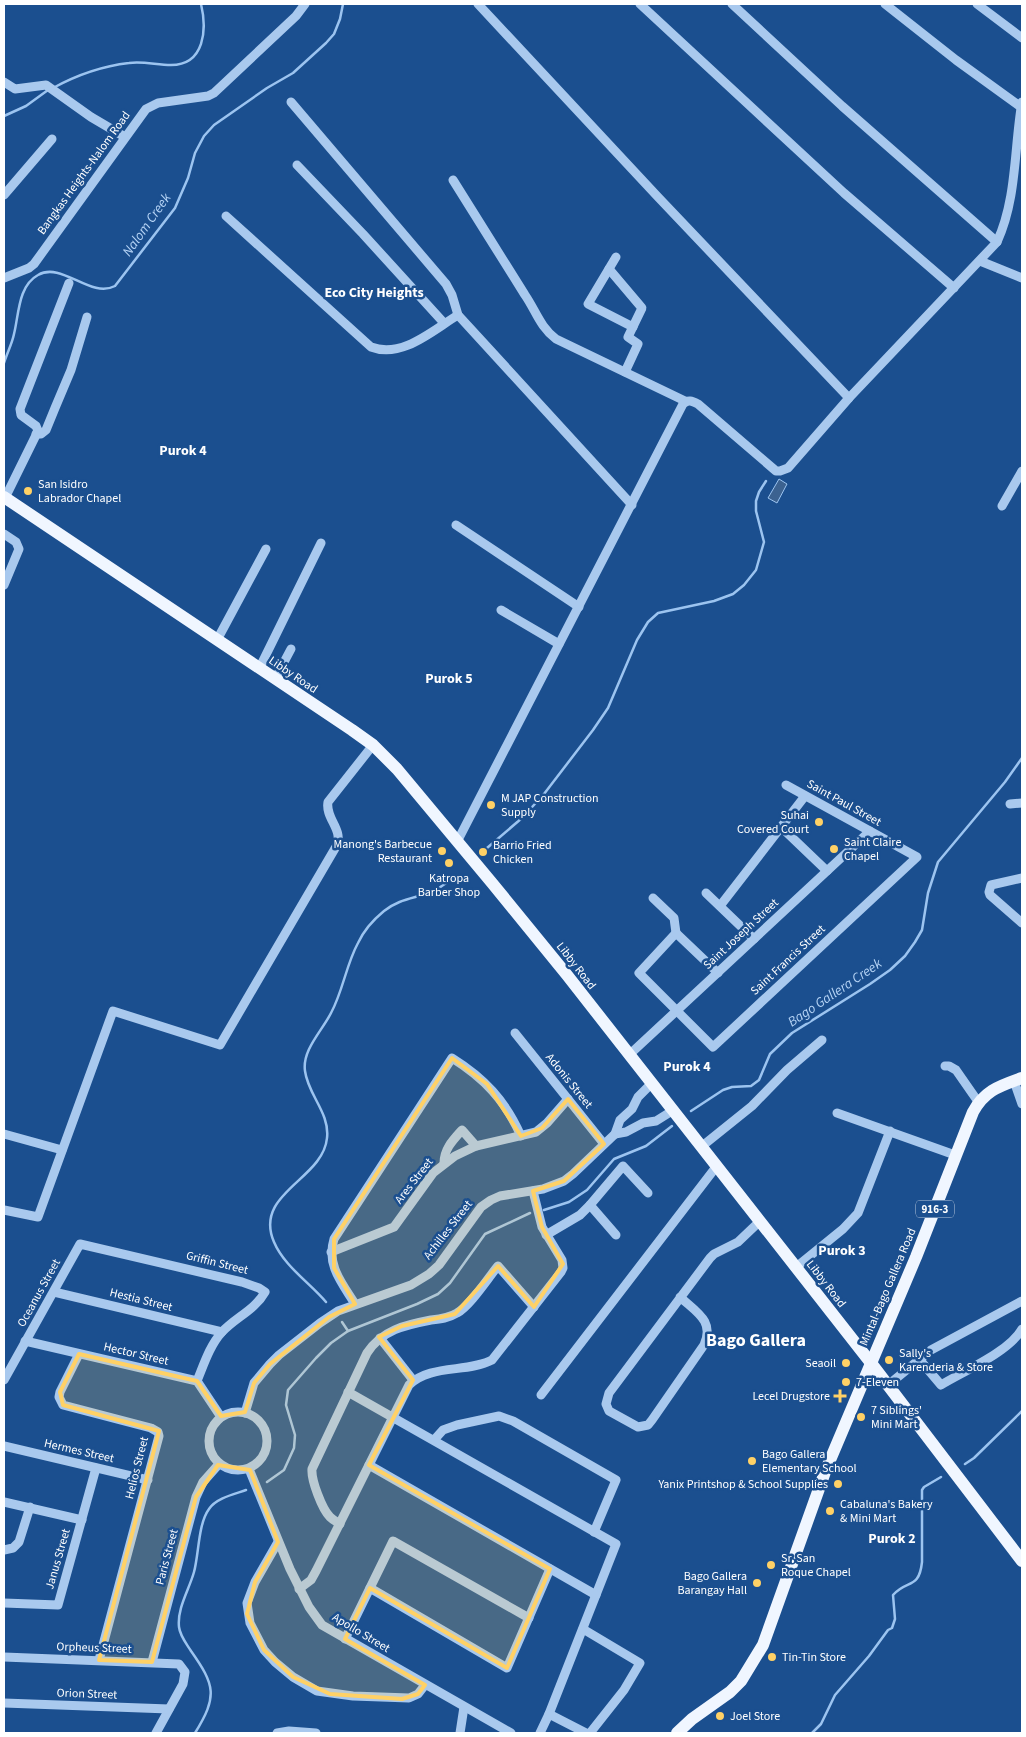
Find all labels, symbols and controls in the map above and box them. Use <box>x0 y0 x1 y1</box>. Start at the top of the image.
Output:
street label: Bangkas Heights-Nalom Road <box>33 108 135 238</box>
water label: Nalom Creek <box>118 189 176 261</box>
district label: Eco City Heights <box>324 283 424 303</box>
district label: Purok 4 <box>159 441 207 461</box>
place label: San Isidro Labrador Chapel <box>38 476 121 507</box>
marker: San Isidro Labrador Chapel <box>22 485 34 497</box>
street label: Libby Road <box>265 652 321 698</box>
district label: Purok 5 <box>425 669 473 689</box>
street label: Saint Paul Street <box>804 775 884 831</box>
place label: M JAP Construction Supply <box>501 790 598 821</box>
marker: M JAP Construction Supply <box>485 799 497 811</box>
place label: Suhai Covered Court <box>737 807 809 838</box>
marker: Suhai Covered Court <box>813 816 825 828</box>
place label: Saint Claire Chapel <box>844 834 901 865</box>
place label: Manong's Barbecue Restaurant <box>334 836 432 867</box>
place label: Barrio Fried Chicken <box>493 837 552 868</box>
marker: Saint Claire Chapel <box>828 843 840 855</box>
marker: Manong's Barbecue Restaurant <box>436 845 448 857</box>
marker: Barrio Fried Chicken <box>477 846 489 858</box>
marker: Katropa Barber Shop <box>443 857 455 869</box>
place label: Katropa Barber Shop <box>418 870 481 901</box>
street label: Saint Joseph Street <box>700 895 782 973</box>
street label: Saint Francis Street <box>747 921 829 999</box>
street label: Libby Road <box>552 939 600 993</box>
water label: Bago Gallera Creek <box>784 954 886 1032</box>
street label: Adonis Street <box>541 1050 597 1112</box>
district label: Purok 4 <box>663 1057 711 1077</box>
street label: Ares Street <box>391 1154 437 1208</box>
street label: Achilles Street <box>419 1197 477 1263</box>
road number: 916-3 <box>916 1200 954 1218</box>
street label: Mintal-Bago Gallera Road <box>855 1226 921 1348</box>
district label: Purok 3 <box>818 1241 866 1261</box>
street label: Griffin Street <box>184 1247 250 1279</box>
street label: Oceanus Street <box>13 1256 65 1330</box>
street label: Libby Road <box>802 1257 850 1311</box>
street label: Hestia Street <box>108 1284 174 1316</box>
district label: Bago Gallera <box>706 1328 806 1353</box>
street label: Hector Street <box>102 1338 170 1370</box>
place label: Sally's Karenderia & Store <box>899 1345 993 1376</box>
marker: Sally's Karenderia & Store <box>883 1354 895 1366</box>
place label: Seaoil <box>805 1355 836 1372</box>
marker: Seaoil <box>840 1357 852 1369</box>
place label: 7-Eleven <box>856 1374 899 1391</box>
marker: 7-Eleven <box>840 1376 852 1388</box>
place label: Lecel Drugstore <box>752 1388 830 1405</box>
marker: Lecel Drugstore <box>834 1390 846 1402</box>
place label: 7 Siblings' Mini Mart <box>871 1402 922 1433</box>
marker: 7 Siblings' Mini Mart <box>855 1411 867 1423</box>
street label: Hermes Street <box>42 1435 116 1467</box>
street label: Helios Street <box>121 1435 153 1501</box>
place label: Bago Gallera Elementary School <box>762 1446 857 1477</box>
marker: Bago Gallera Elementary School <box>746 1455 758 1467</box>
place label: Yanix Printshop & School Supplies <box>657 1476 828 1493</box>
marker: Yanix Printshop & School Supplies <box>832 1478 844 1490</box>
place label: Cabaluna's Bakery & Mini Mart <box>840 1496 933 1527</box>
marker: Cabaluna's Bakery & Mini Mart <box>824 1505 836 1517</box>
street label: Janus Street <box>41 1527 75 1591</box>
street label: Paris Street <box>151 1527 183 1587</box>
district label: Purok 2 <box>868 1529 916 1549</box>
place label: Sr. San Roque Chapel <box>781 1550 851 1581</box>
marker: Sr. San Roque Chapel <box>765 1559 777 1571</box>
place label: Bago Gallera Barangay Hall <box>678 1568 747 1599</box>
marker: Bago Gallera Barangay Hall <box>751 1577 763 1589</box>
street label: Apollo Street <box>329 1609 393 1657</box>
street label: Orpheus Street <box>56 1638 132 1658</box>
place label: Tin-Tin Store <box>782 1649 846 1666</box>
marker: Tin-Tin Store <box>766 1651 778 1663</box>
street label: Orion Street <box>56 1684 118 1704</box>
place label: Joel Store <box>730 1708 780 1725</box>
marker: Joel Store <box>714 1710 726 1722</box>

